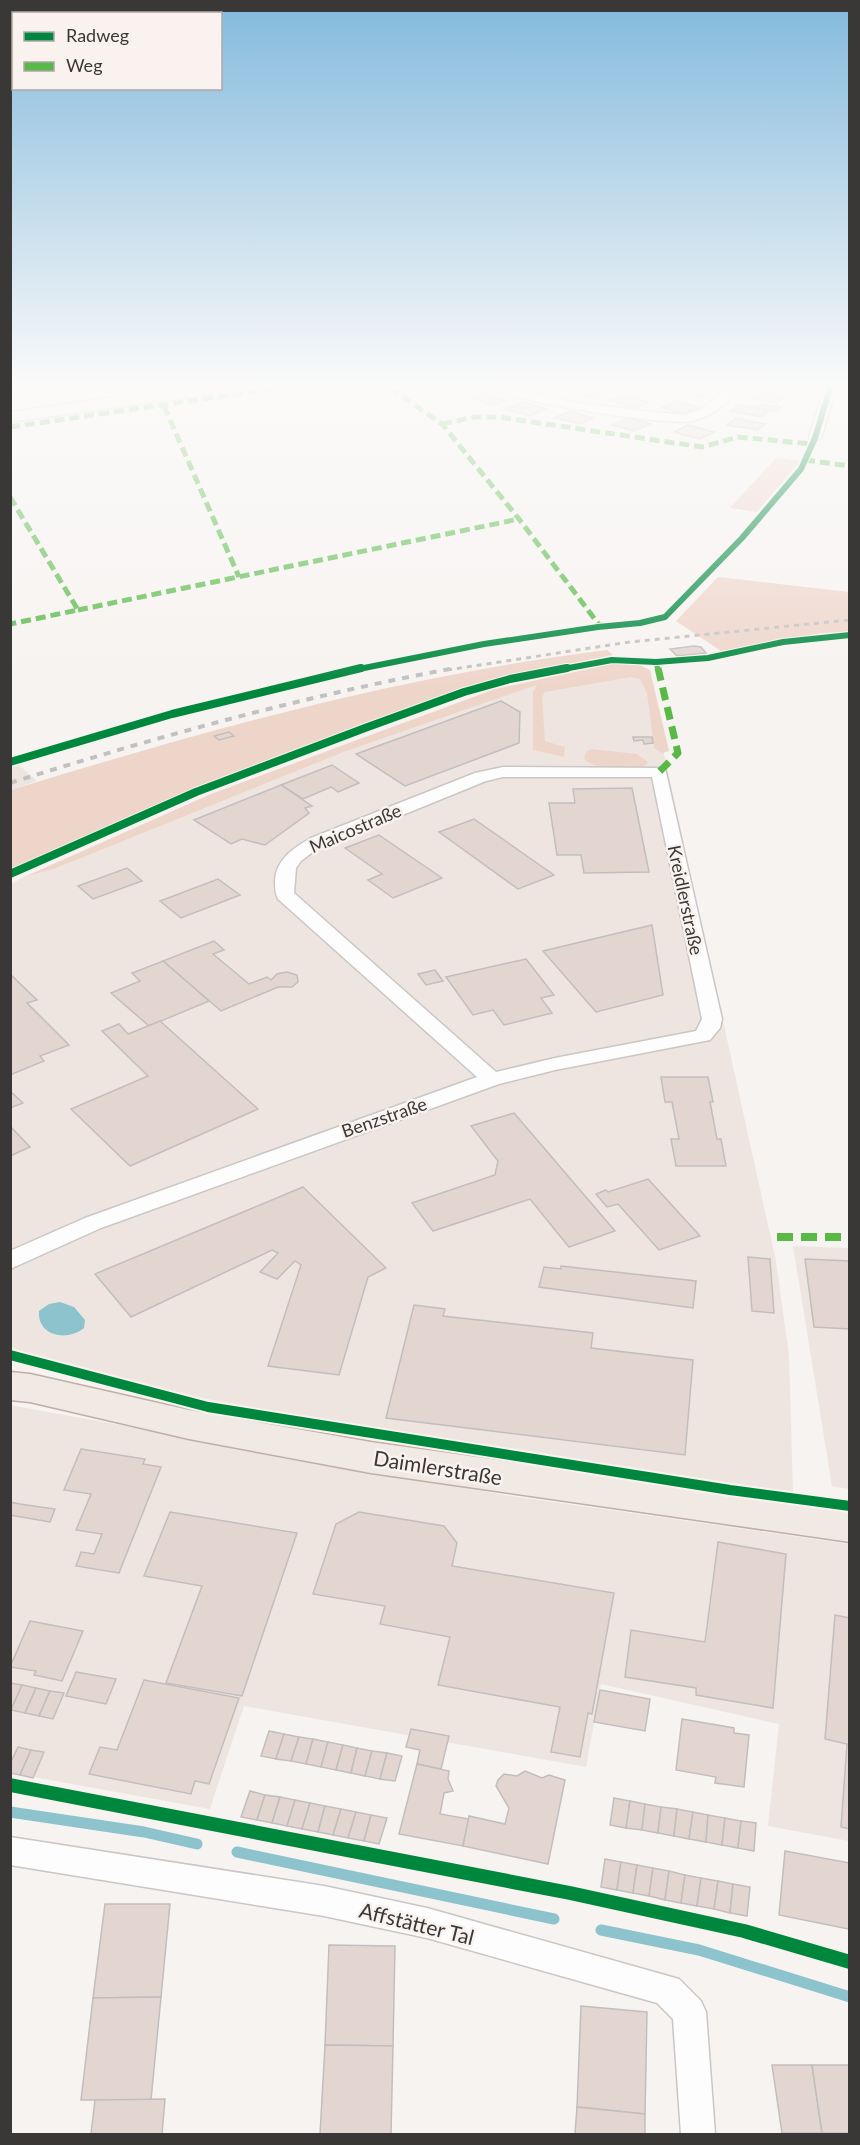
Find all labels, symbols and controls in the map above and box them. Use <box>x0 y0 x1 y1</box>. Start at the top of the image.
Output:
legend <box>12 12 222 90</box>
text: Radweg <box>66 24 129 46</box>
text: Weg <box>66 54 103 76</box>
street label: Maicostraße <box>306 799 404 857</box>
street label: Kreidlerstraße <box>664 843 708 957</box>
street label: Benzstraße <box>338 1092 430 1142</box>
street label: Daimlerstraße <box>372 1444 504 1490</box>
street label: Affstätter Tal <box>357 1897 477 1949</box>

